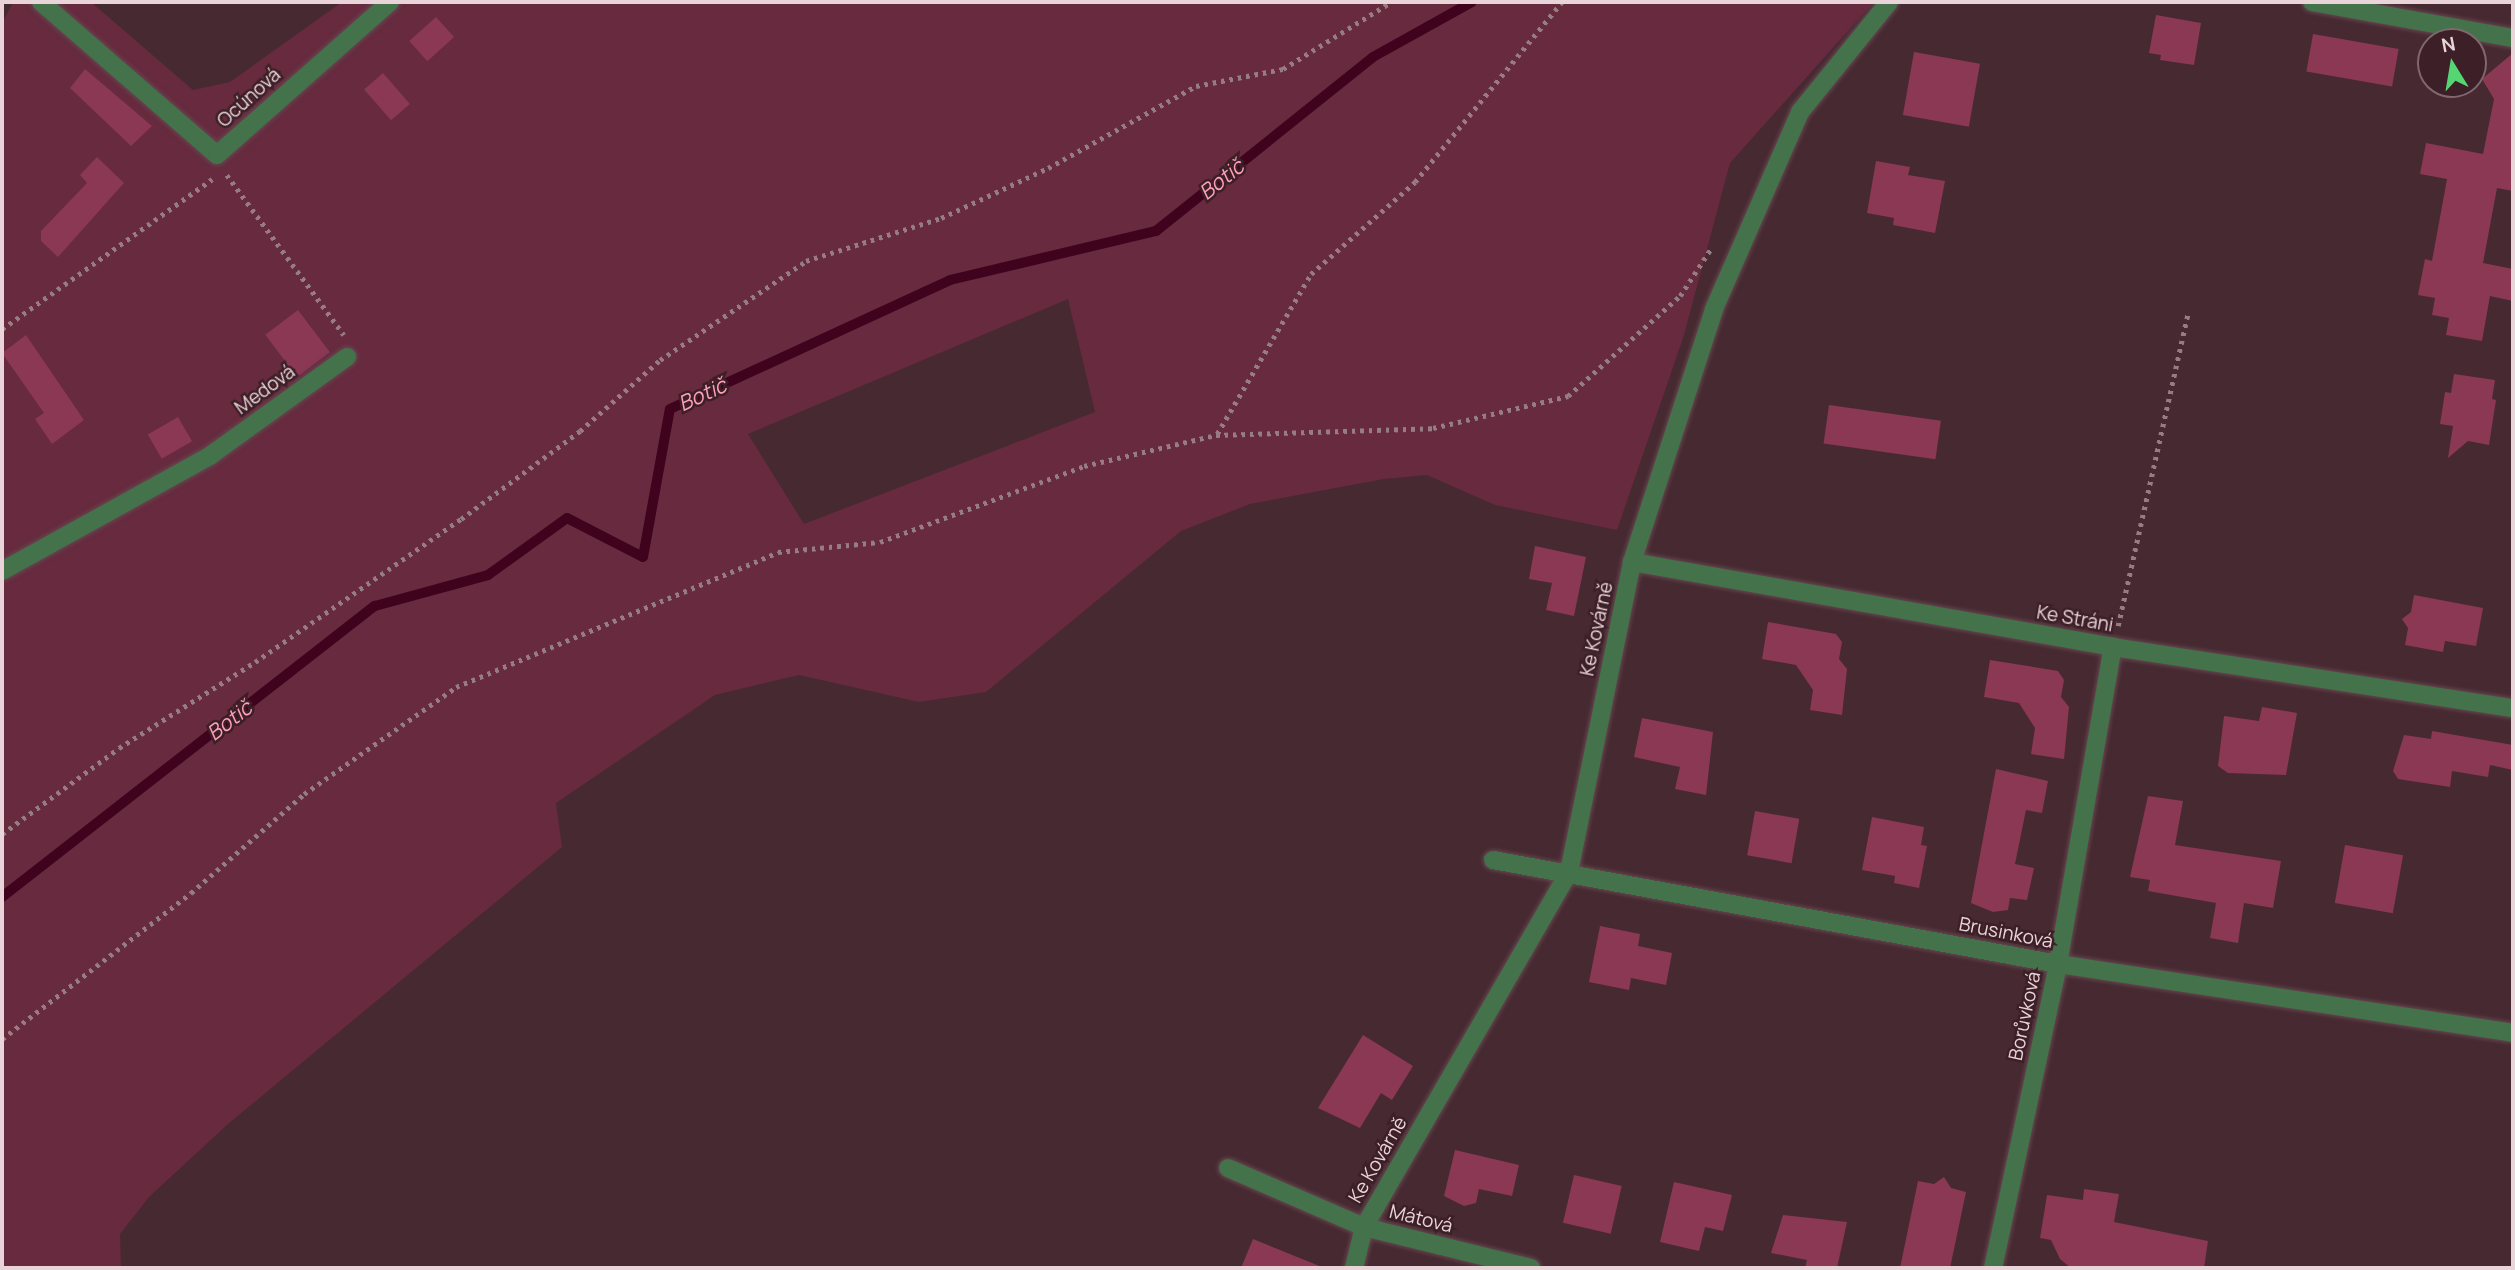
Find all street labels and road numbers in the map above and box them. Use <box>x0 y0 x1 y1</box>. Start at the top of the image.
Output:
street label: Ocúnová <box>213 64 285 132</box>
street label: Medová <box>230 361 300 419</box>
street label: Ke Kovárně <box>1576 580 1618 678</box>
street label: Ke Stráni <box>2035 601 2115 637</box>
street label: Brusinková <box>1957 913 2055 953</box>
street label: Borůvková <box>2004 969 2046 1063</box>
street label: Ke Kovárně <box>1344 1113 1412 1207</box>
street label: Mátová <box>1387 1200 1455 1238</box>

